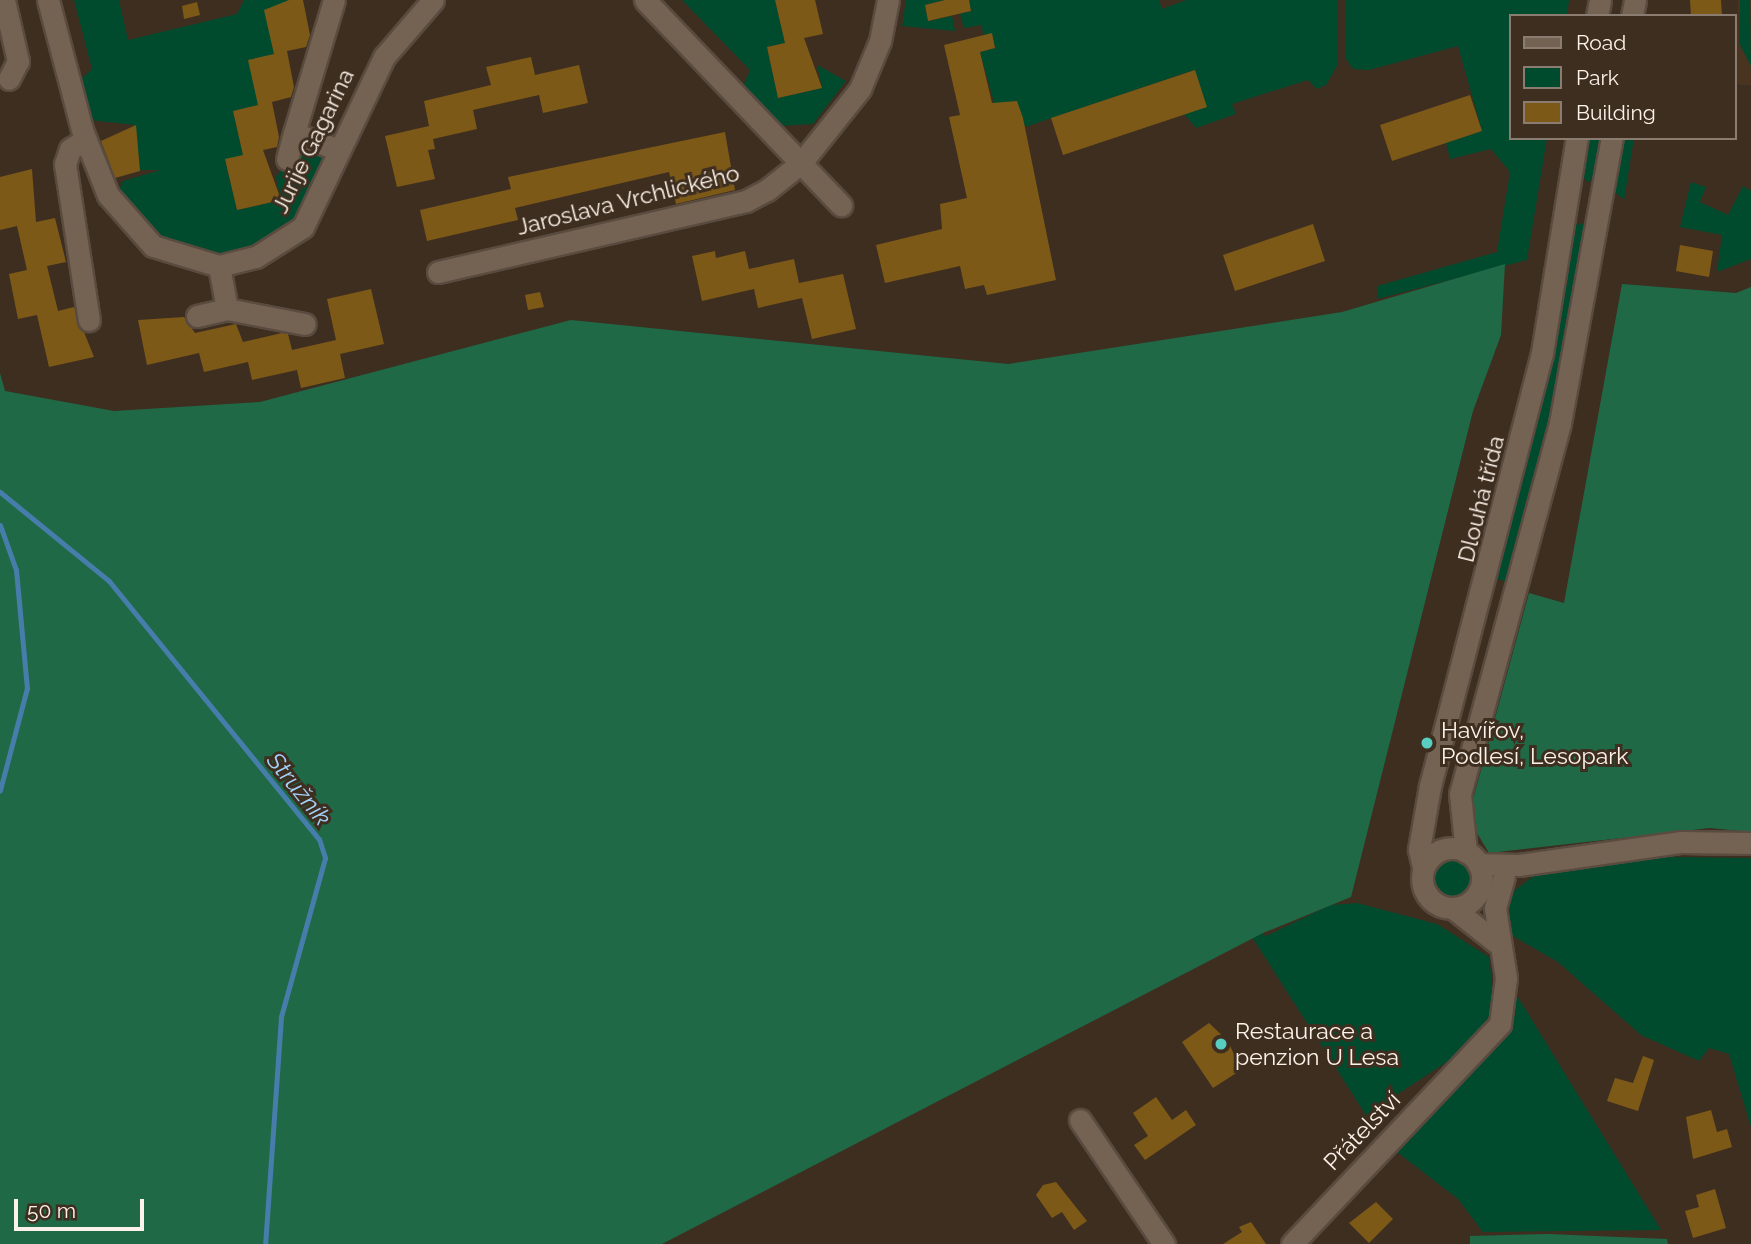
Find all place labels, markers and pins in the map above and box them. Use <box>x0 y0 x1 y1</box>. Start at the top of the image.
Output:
place label: Havířov, Podlesí, Lesopark <box>1441 716 1628 770</box>
marker: Havířov, Podlesí, Lesopark <box>1419 735 1435 751</box>
place label: Restaurace a penzion U Lesa <box>1235 1017 1399 1071</box>
marker: Restaurace a penzion U Lesa <box>1213 1036 1229 1052</box>

